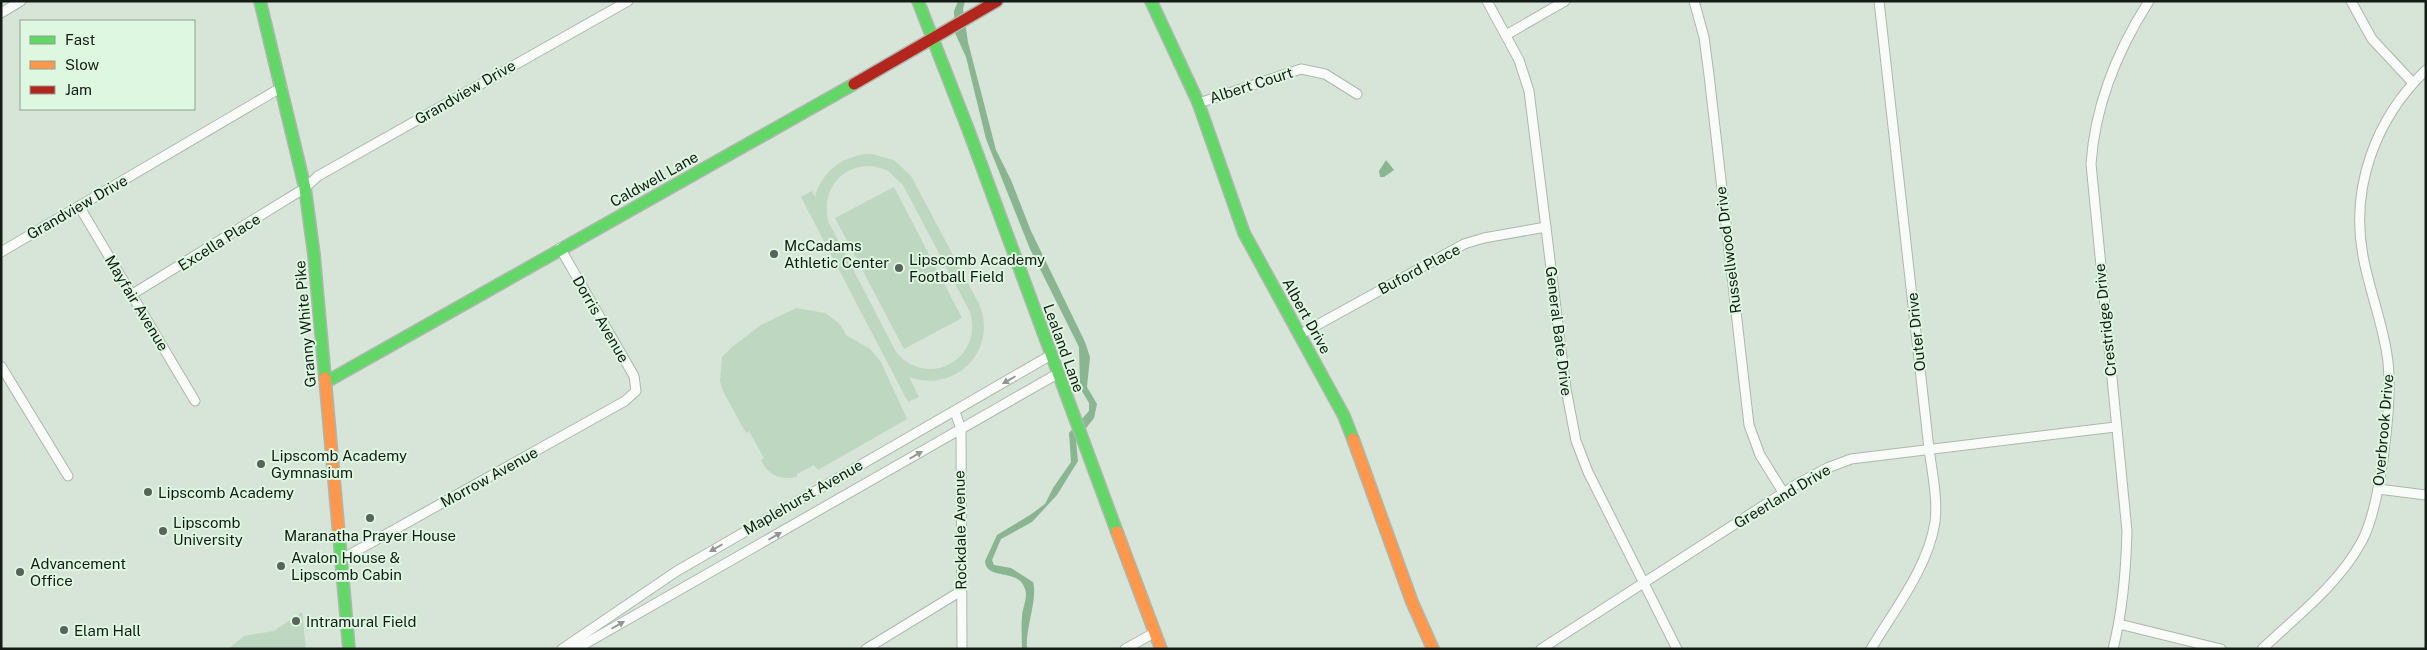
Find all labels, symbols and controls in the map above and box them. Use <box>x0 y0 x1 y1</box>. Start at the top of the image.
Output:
legend <box>20 20 195 110</box>
text: Fast <box>65 31 95 48</box>
text: Slow <box>65 56 100 73</box>
street label: Grandview Drive <box>412 56 518 128</box>
street label: Albert Court <box>1207 63 1295 106</box>
text: Jam <box>65 81 92 98</box>
street label: Caldwell Lane <box>607 148 701 210</box>
street label: Grandview Drive <box>24 171 130 243</box>
street label: Russellwood Drive <box>1712 185 1744 315</box>
street label: Excella Place <box>175 210 263 274</box>
place label: McCadams Athletic Center <box>784 237 889 271</box>
street label: Buford Place <box>1375 240 1463 298</box>
marker: McCadams Athletic Center <box>768 248 780 260</box>
place label: Lipscomb Academy Football Field <box>909 251 1045 285</box>
street label: Mayfair Avenue <box>102 252 172 354</box>
street label: Granny White Pike <box>291 260 319 388</box>
marker: Lipscomb Academy Football Field <box>893 262 905 274</box>
street label: Crestridge Drive <box>2091 263 2119 377</box>
street label: General Bate Drive <box>1543 265 1575 397</box>
street label: Dorris Avenue <box>569 273 633 365</box>
street label: Albert Drive <box>1279 275 1335 357</box>
street label: Outer Drive <box>1903 292 1929 372</box>
street label: Lealand Lane <box>1040 301 1088 395</box>
street label: Overbrook Drive <box>2370 373 2396 487</box>
one-way arrow <box>1002 376 1015 385</box>
street label: Morrow Avenue <box>437 443 541 511</box>
place label: Lipscomb Academy Gymnasium <box>271 447 407 481</box>
one-way arrow <box>909 451 923 459</box>
street label: Maplehurst Avenue <box>740 456 866 538</box>
marker: Lipscomb Academy Gymnasium <box>255 458 267 470</box>
street label: Greerland Drive <box>1731 461 1833 531</box>
street label: Rockdale Avenue <box>950 470 970 590</box>
place label: Lipscomb Academy <box>158 484 294 501</box>
marker: Lipscomb Academy <box>142 486 154 498</box>
marker: Maranatha Prayer House <box>364 512 376 524</box>
place label: Lipscomb University <box>173 514 243 548</box>
marker: Lipscomb University <box>157 525 169 537</box>
place label: Maranatha Prayer House <box>284 527 456 544</box>
one-way arrow <box>768 532 782 540</box>
one-way arrow <box>709 543 722 552</box>
place label: Avalon House & Lipscomb Cabin <box>291 549 402 583</box>
place label: Advancement Office <box>30 555 126 589</box>
marker: Avalon House & Lipscomb Cabin <box>275 560 287 572</box>
marker: Advancement Office <box>14 566 26 578</box>
place label: Intramural Field <box>306 613 416 630</box>
marker: Intramural Field <box>290 615 302 627</box>
one-way arrow <box>612 620 625 629</box>
place label: Elam Hall <box>74 622 141 639</box>
marker: Elam Hall <box>58 624 70 636</box>

